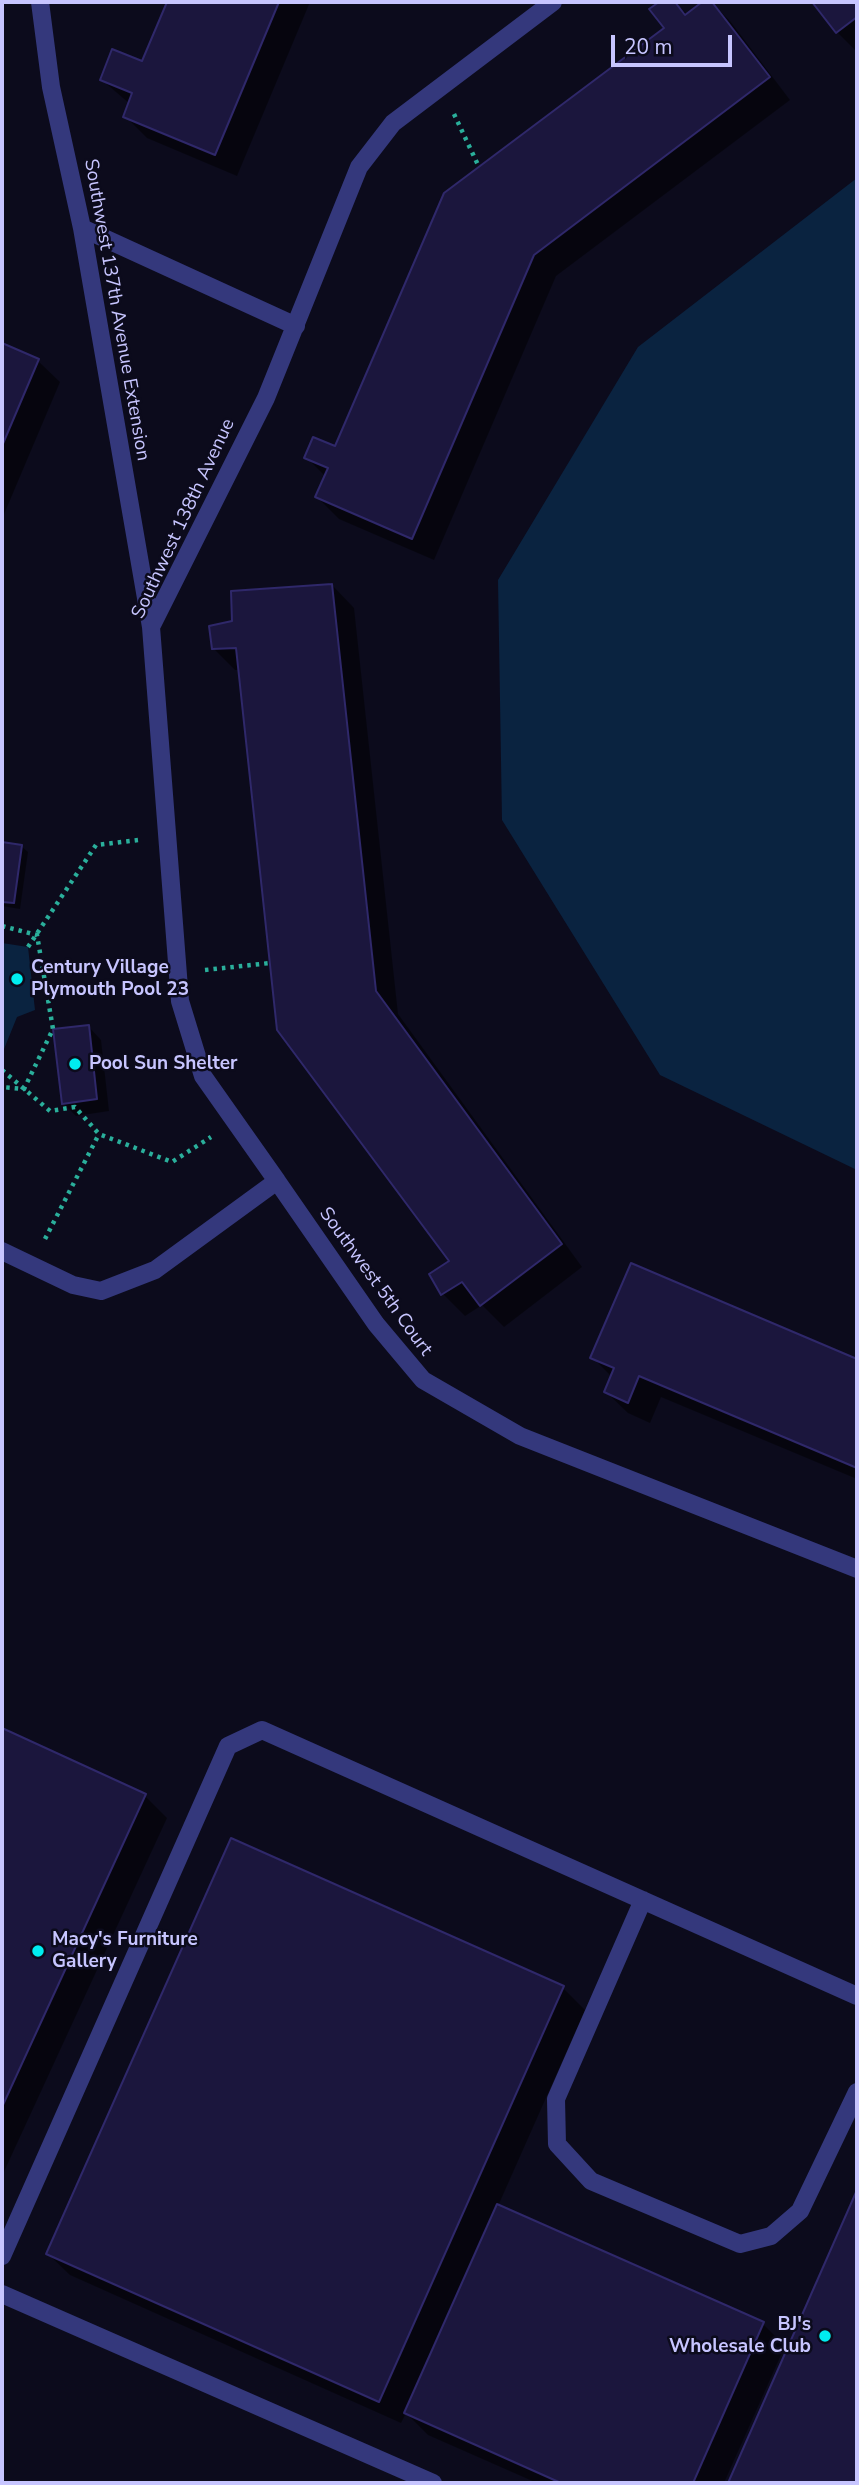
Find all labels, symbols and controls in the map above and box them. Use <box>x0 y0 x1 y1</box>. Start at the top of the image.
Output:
scale bar <box>614 21 735 65</box>
text: 20 m <box>624 33 673 61</box>
street label: Southwest 137th Avenue Extension <box>78 157 154 463</box>
street label: Southwest 138th Avenue <box>128 415 240 623</box>
place label: Century Village Plymouth Pool 23 <box>31 957 189 1001</box>
marker: Century Village Plymouth Pool 23 <box>9 971 25 987</box>
place label: Pool Sun Shelter <box>89 1053 237 1075</box>
marker: Pool Sun Shelter <box>67 1056 83 1072</box>
street label: Southwest 5th Court <box>314 1203 436 1361</box>
place label: Macy's Furniture Gallery <box>52 1929 198 1973</box>
marker: Macy's Furniture Gallery <box>30 1943 46 1959</box>
place label: BJ's Wholesale Club <box>669 2314 811 2358</box>
marker: BJ's Wholesale Club <box>817 2328 833 2344</box>

